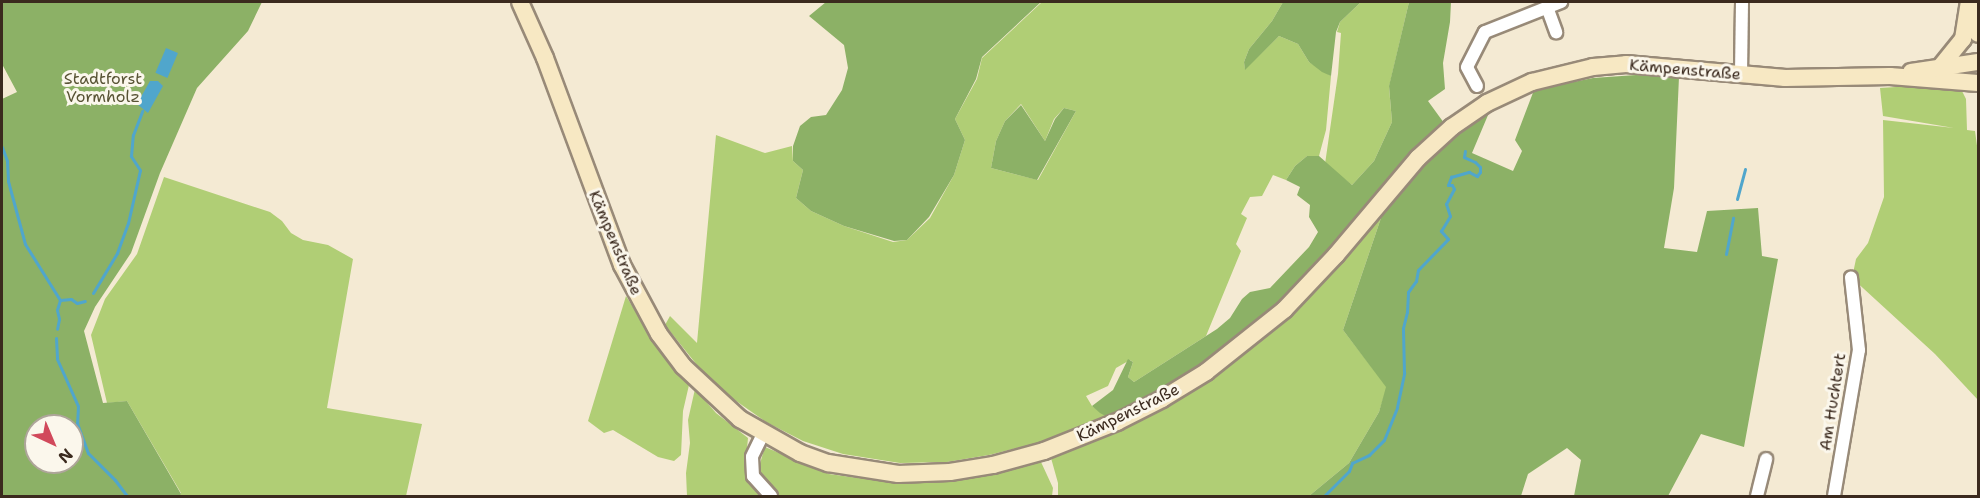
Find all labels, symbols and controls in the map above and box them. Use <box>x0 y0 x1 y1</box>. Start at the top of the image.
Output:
street label: Kämpenstraße <box>1629 56 1741 84</box>
park label: Stadtforst Vormholz <box>64 69 142 107</box>
street label: Kämpenstraße <box>584 188 646 298</box>
street label: Am Huchtert <box>1816 352 1850 452</box>
street label: Kämpenstraße <box>1074 380 1182 446</box>
north arrow <box>24 414 84 474</box>
text: N <box>54 444 77 468</box>

